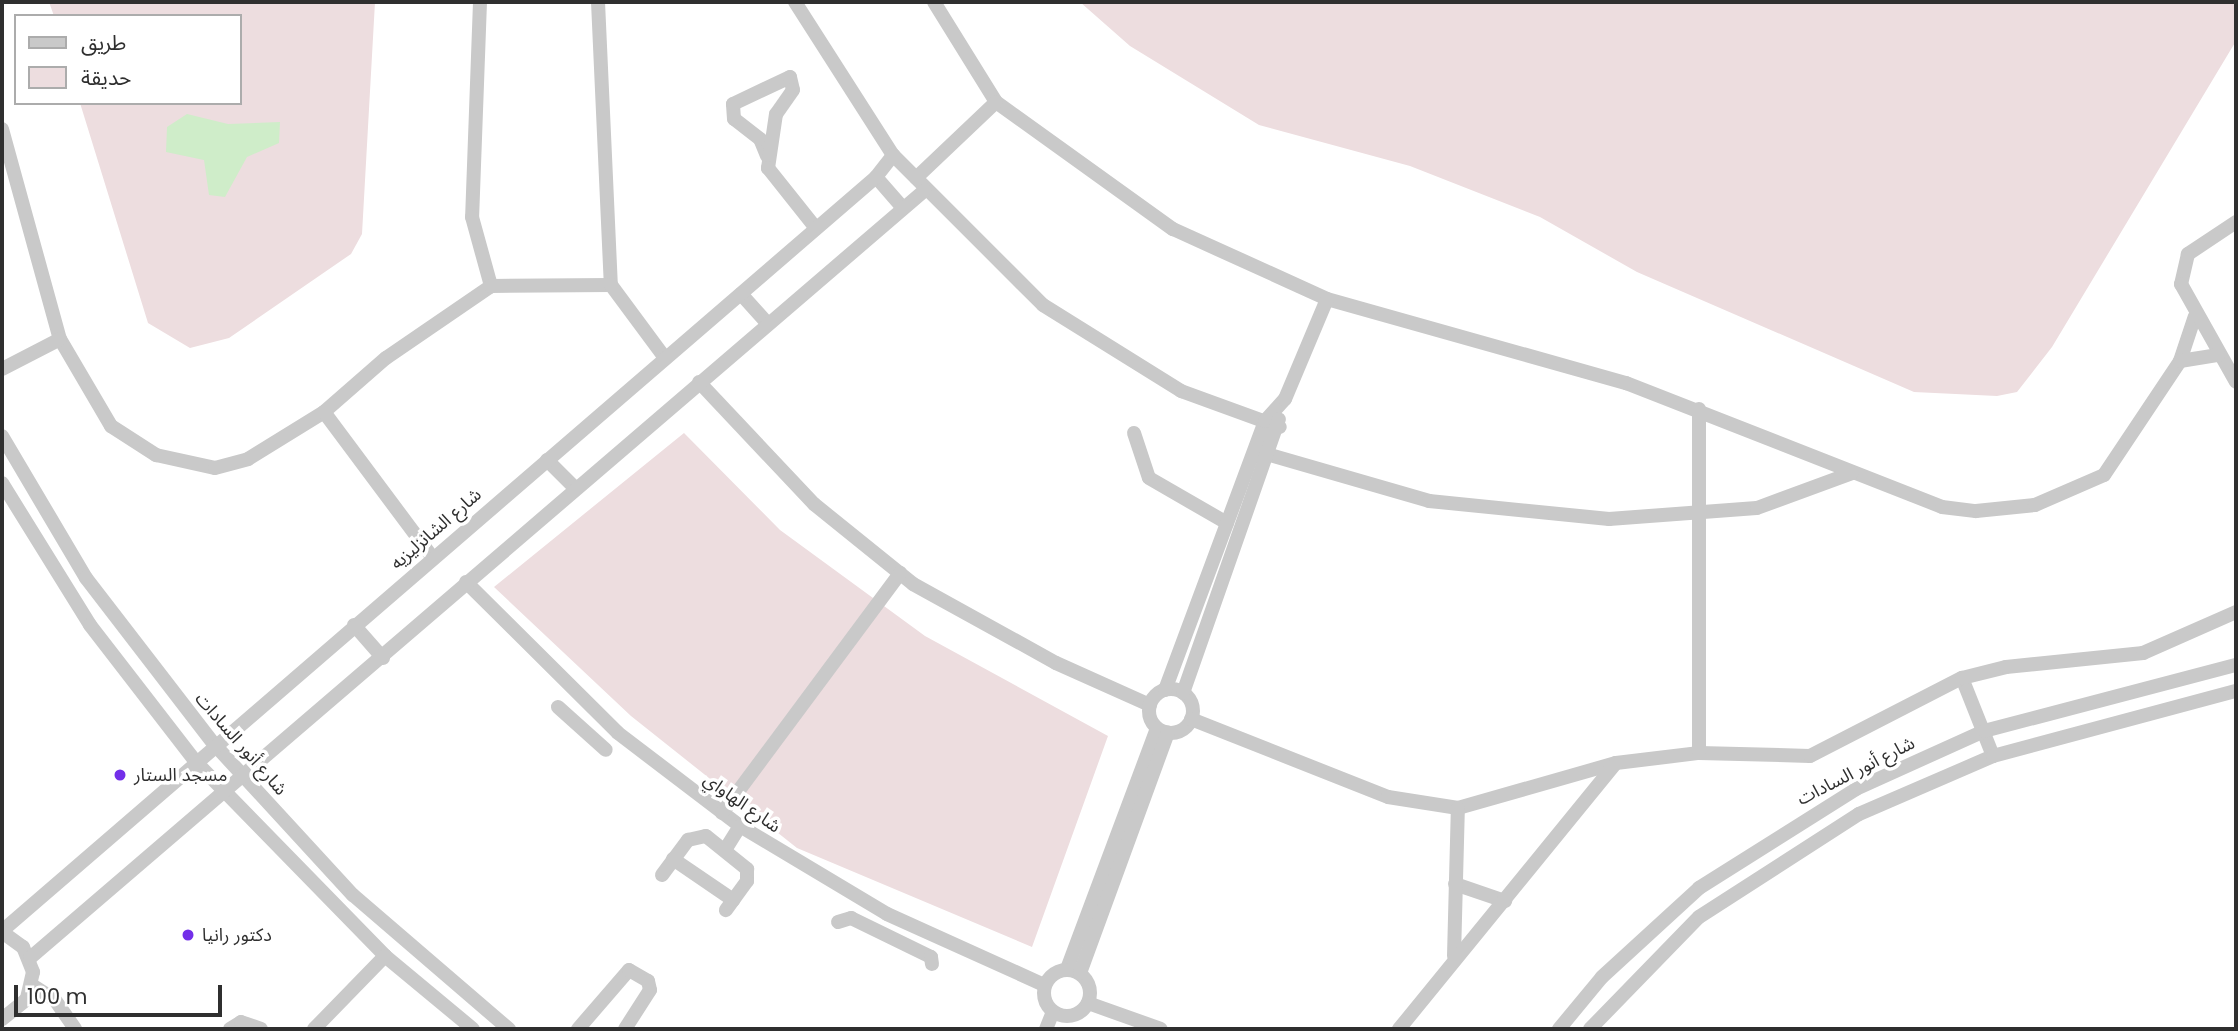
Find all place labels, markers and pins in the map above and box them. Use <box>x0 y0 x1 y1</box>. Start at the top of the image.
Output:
place label: مسجد الستار <box>134 764 227 786</box>
marker: مسجد الستار <box>112 767 128 783</box>
place label: دكتور رانيا <box>202 924 272 946</box>
marker: دكتور رانيا <box>180 927 196 943</box>

